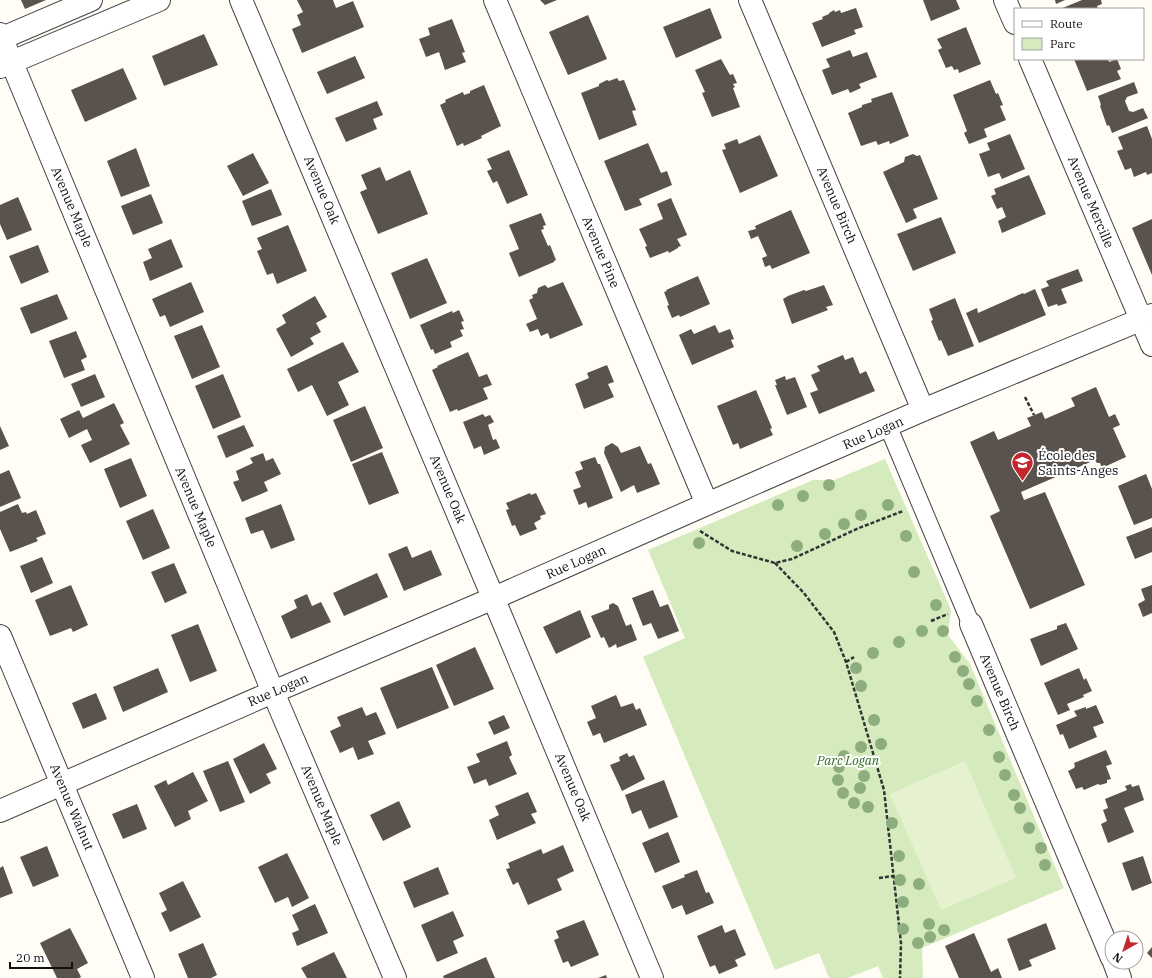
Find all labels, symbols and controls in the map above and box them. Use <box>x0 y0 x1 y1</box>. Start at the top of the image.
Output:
legend <box>1014 8 1144 60</box>
text: Route <box>1050 16 1083 31</box>
text: Parc <box>1050 36 1075 51</box>
street label: Avenue Oak <box>300 153 344 227</box>
street label: Avenue Mercille <box>1064 153 1118 251</box>
street label: Avenue Maple <box>47 164 97 250</box>
street label: Avenue Birch <box>813 164 861 246</box>
street label: Avenue Pine <box>578 214 624 290</box>
street label: Rue Logan <box>840 413 906 453</box>
place label: École des Saints-Anges <box>1038 447 1118 479</box>
school or university icon: École des Saints-Anges <box>1010 449 1036 482</box>
street label: Avenue Oak <box>426 452 470 526</box>
street label: Avenue Maple <box>171 464 221 550</box>
street label: Rue Logan <box>543 541 609 583</box>
street label: Avenue Birch <box>976 651 1024 733</box>
street label: Rue Logan <box>245 670 311 710</box>
street label: Avenue Oak <box>551 750 595 824</box>
park label: Parc Logan <box>816 752 880 769</box>
street label: Avenue Walnut <box>46 761 98 853</box>
street label: Avenue Maple <box>297 762 347 848</box>
north arrow <box>1104 930 1144 970</box>
scale bar <box>10 944 72 970</box>
text: N <box>1110 949 1125 966</box>
text: 20 m <box>16 950 45 965</box>

